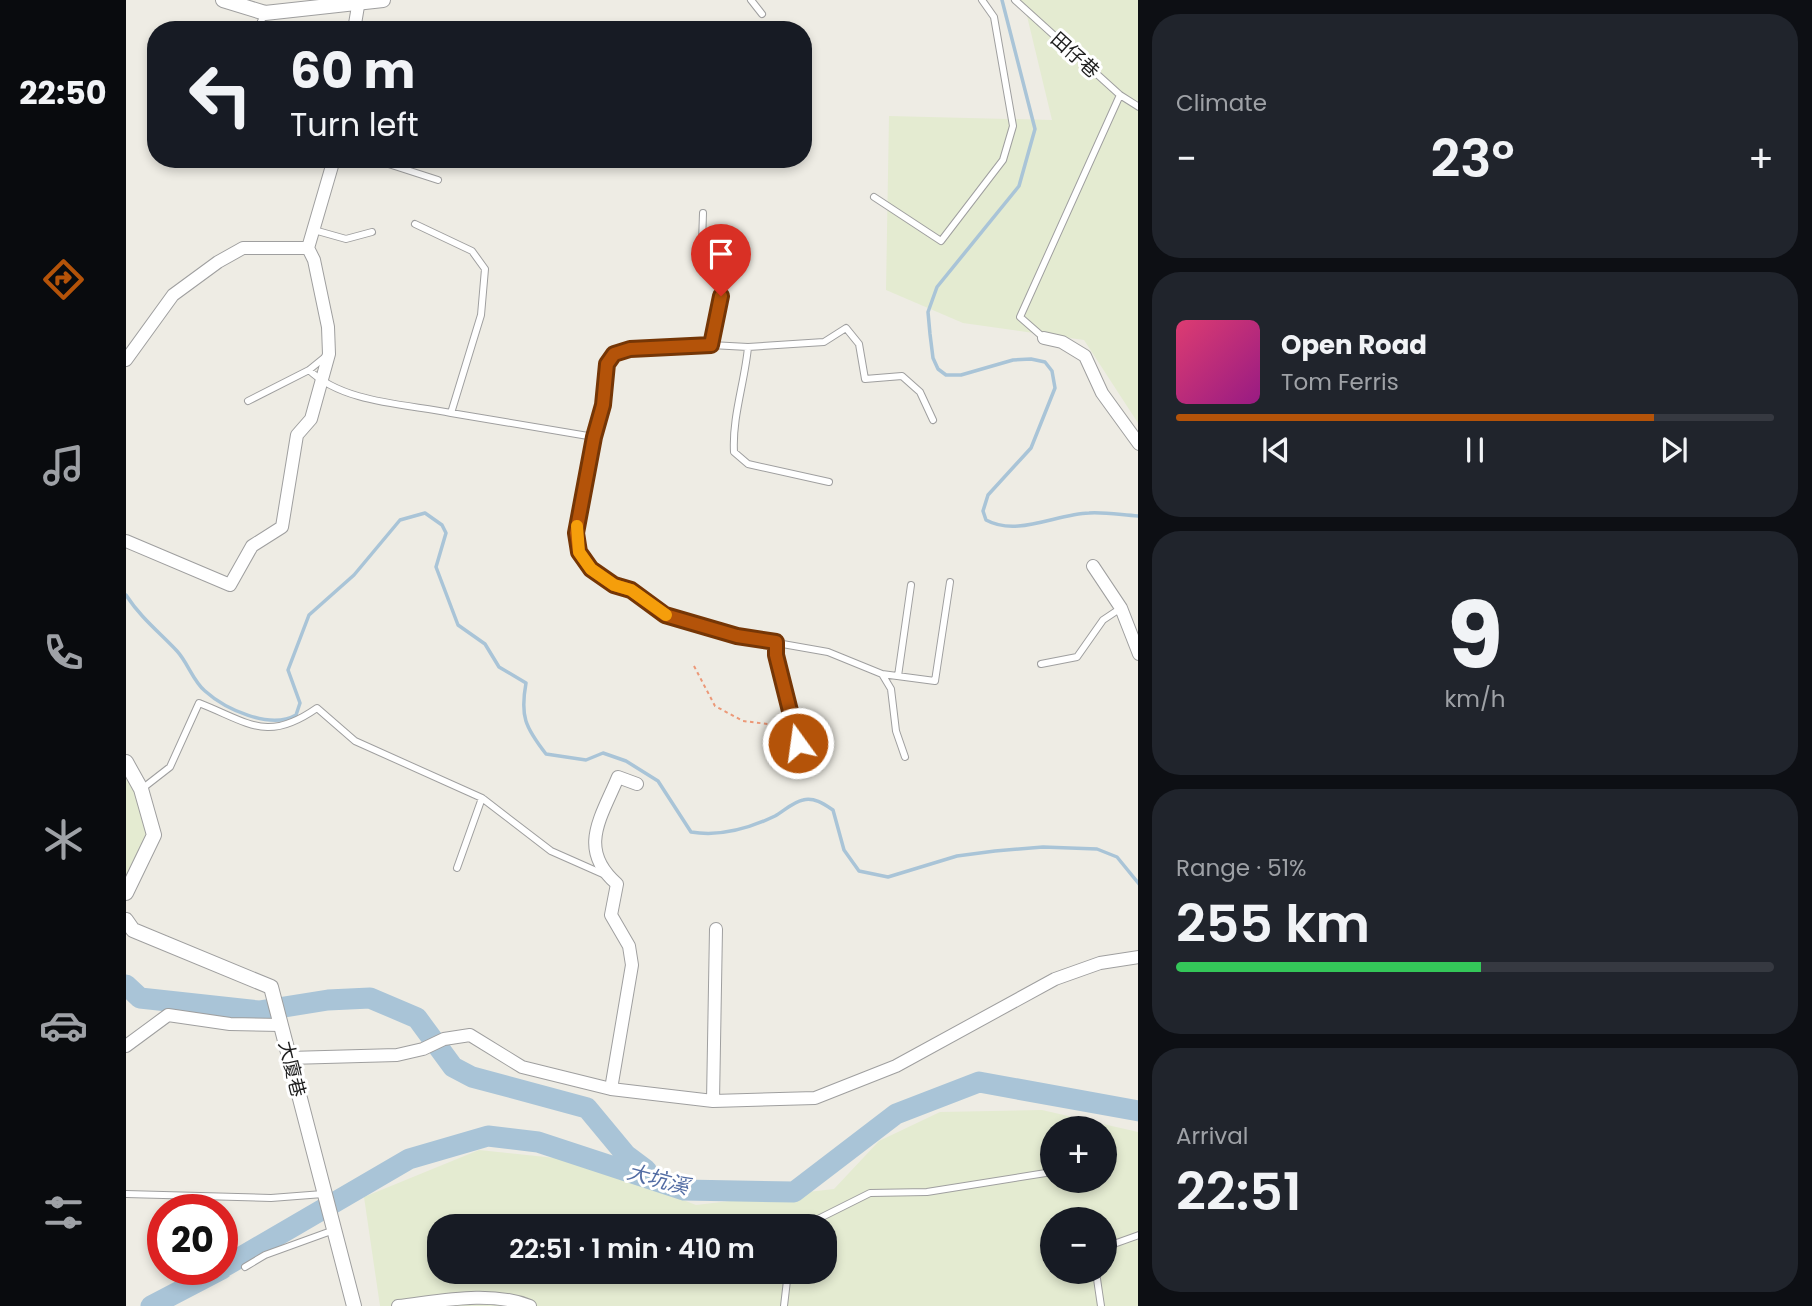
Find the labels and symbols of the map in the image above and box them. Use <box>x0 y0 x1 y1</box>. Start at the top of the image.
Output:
street label: 田仔巷 <box>1045 26 1105 84</box>
pin <box>691 224 751 296</box>
position arrow <box>761 706 835 780</box>
street label: 大廈巷 <box>272 1038 312 1100</box>
water label: 大坑溪 <box>624 1157 695 1202</box>
speed limit sign: 20 <box>147 1194 238 1285</box>

